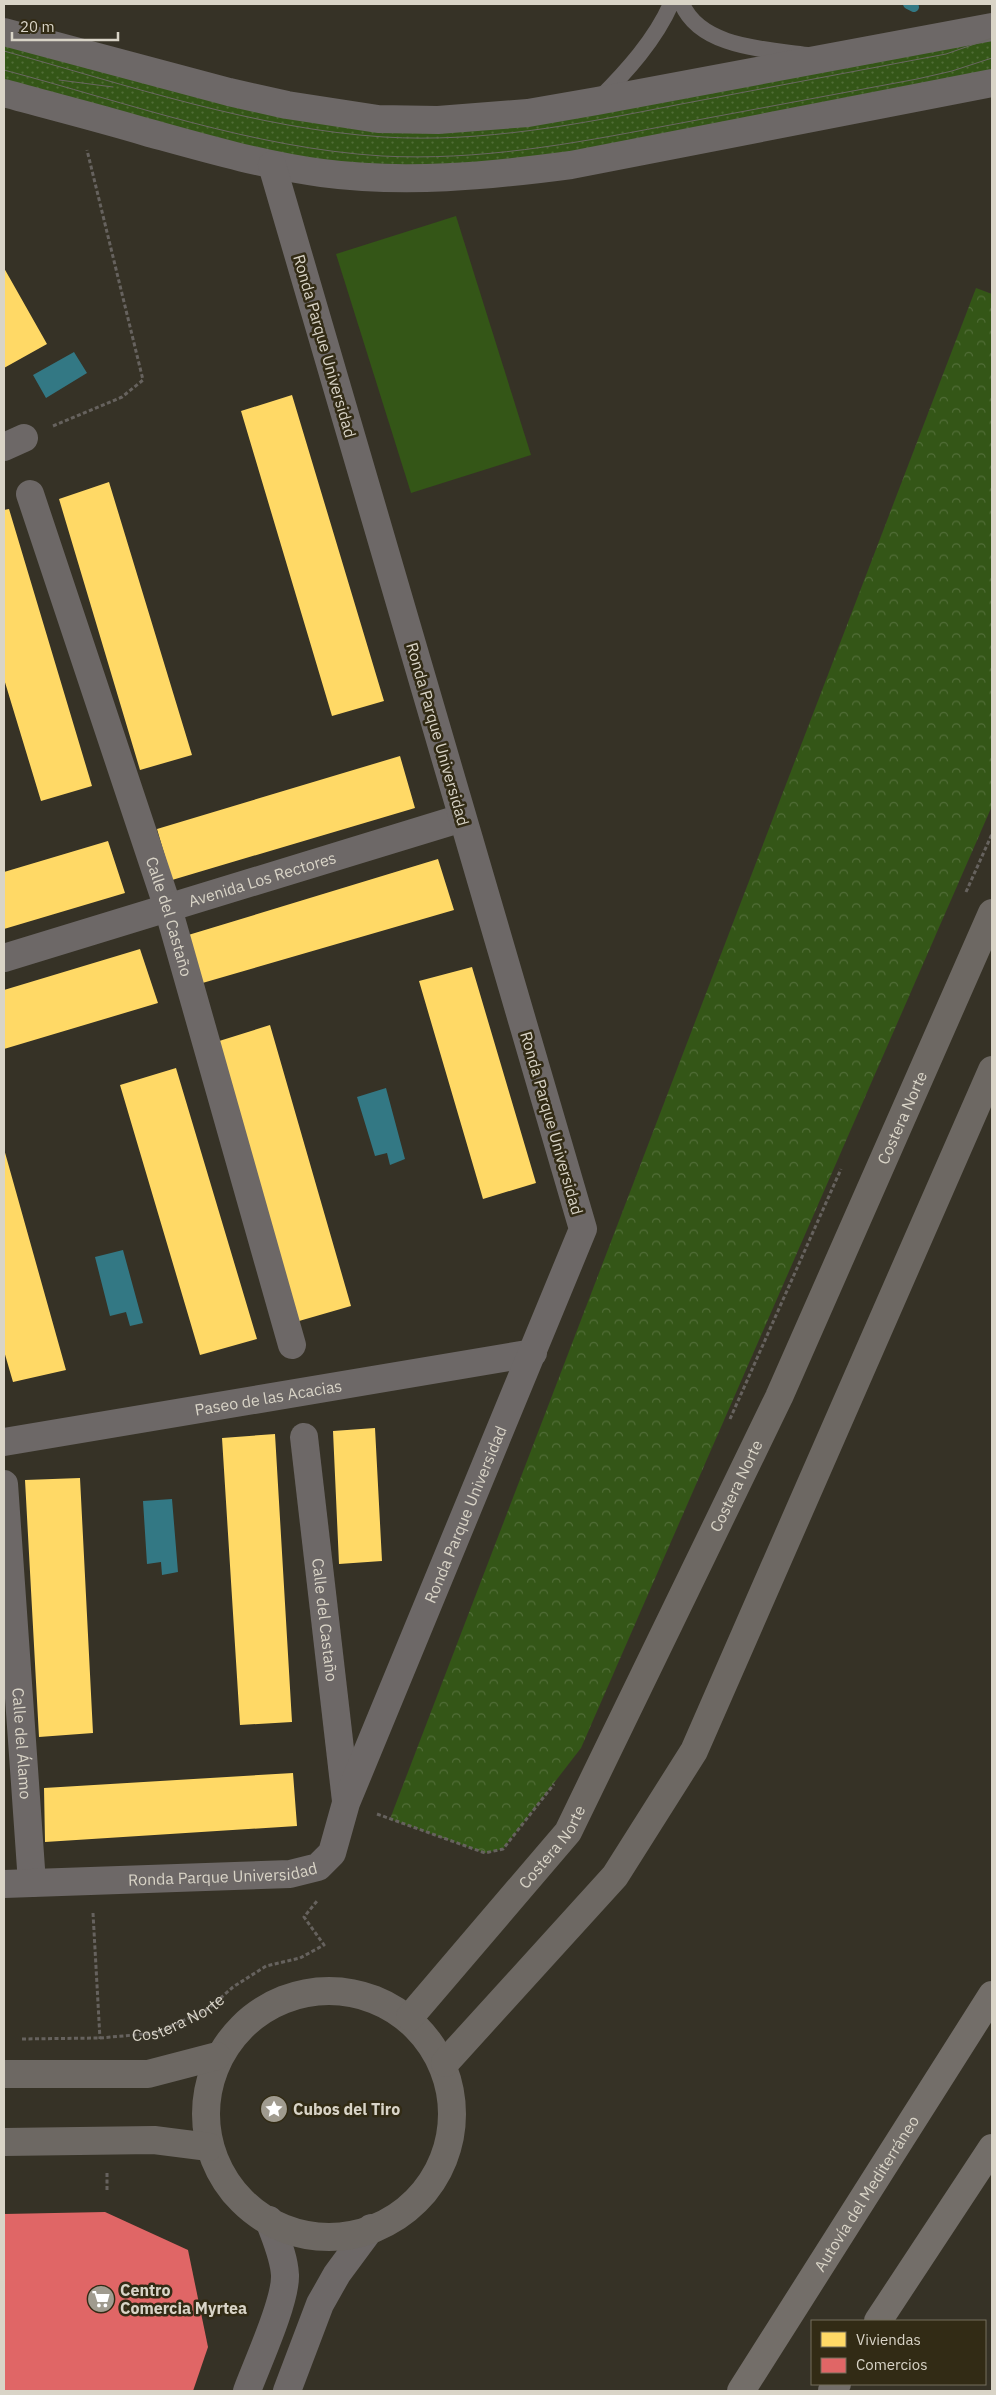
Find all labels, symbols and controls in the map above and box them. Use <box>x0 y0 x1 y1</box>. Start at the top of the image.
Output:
scale bar <box>12 10 119 42</box>
text: 20 m <box>20 17 55 36</box>
street label: Ronda Parque Universidad <box>289 252 361 440</box>
street label: Ronda Parque Universidad <box>402 640 474 828</box>
street label: Avenida Los Rectores <box>186 847 338 911</box>
street label: Calle del Castaño <box>142 854 197 979</box>
street label: Ronda Parque Universidad <box>516 1029 588 1217</box>
street label: Costera Norte <box>873 1068 931 1167</box>
street label: Paseo de las Acacias <box>193 1375 343 1420</box>
street label: Ronda Parque Universidad <box>420 1423 511 1606</box>
street label: Costera Norte <box>705 1436 767 1535</box>
street label: Calle del Castaño <box>308 1557 342 1683</box>
street label: Calle del Álamo <box>8 1687 36 1800</box>
street label: Costera Norte <box>514 1802 590 1893</box>
street label: Ronda Parque Universidad <box>128 1858 319 1890</box>
street label: Costera Norte <box>131 1989 228 2045</box>
place icon: Cubos del Tiro <box>259 2094 289 2124</box>
place label: Cubos del Tiro <box>293 2099 400 2119</box>
street label: Autovía del Mediterráneo <box>809 2112 923 2275</box>
place label: Centro Comercia Myrtea <box>120 2280 247 2318</box>
supermarket icon: Centro Comercia Myrtea <box>86 2284 116 2314</box>
legend <box>811 2320 986 2385</box>
text: Viviendas <box>856 2330 921 2349</box>
text: Comercios <box>856 2355 927 2374</box>

